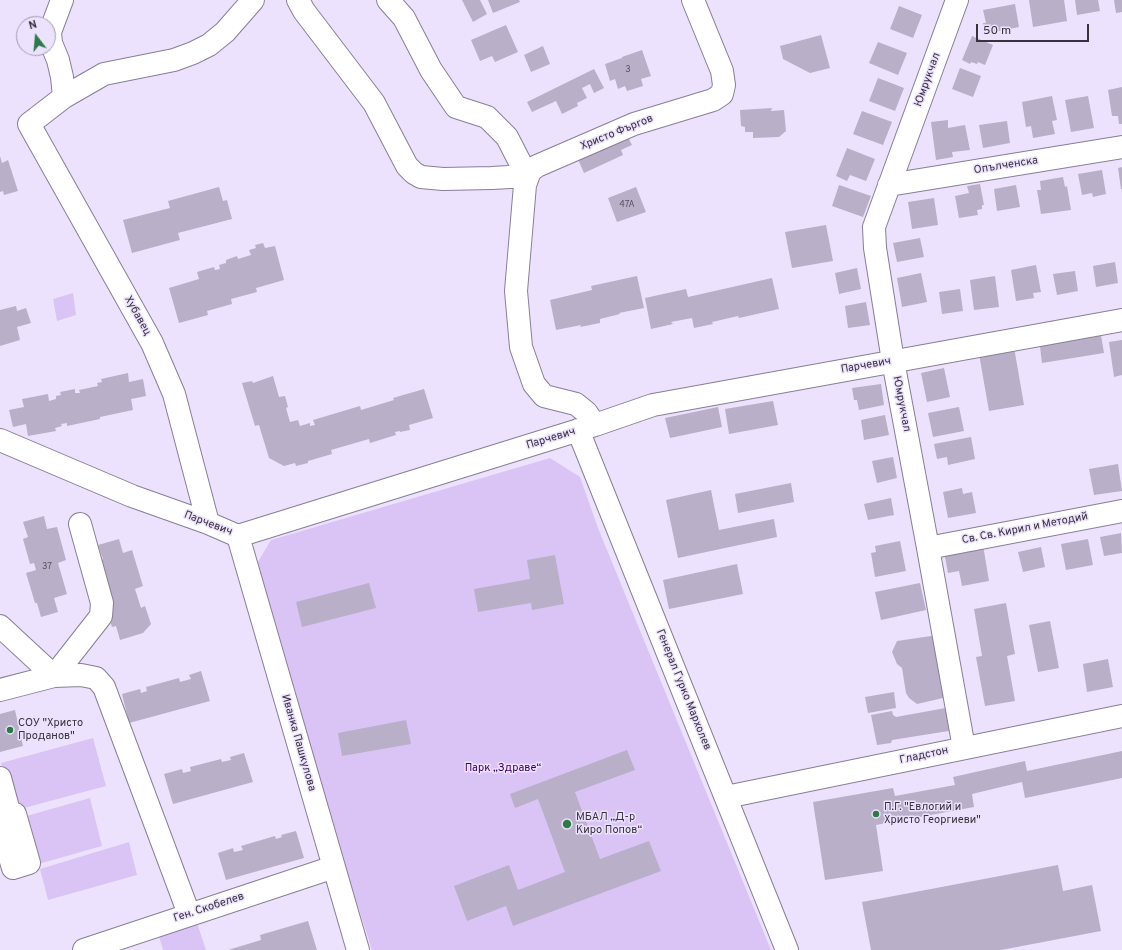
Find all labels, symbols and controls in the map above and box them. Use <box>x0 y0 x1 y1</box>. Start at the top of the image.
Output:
north arrow <box>16 16 56 56</box>
scale bar <box>978 16 1091 42</box>
text: N <box>27 18 39 33</box>
text: 50 m <box>983 23 1011 39</box>
street label: Юмрукчал <box>912 51 944 109</box>
house number: 3 <box>625 65 631 75</box>
street label: Христо Фъргов <box>579 112 655 154</box>
street label: Опълченска <box>973 154 1039 178</box>
house number: 47А <box>619 200 635 210</box>
street label: Хубавец <box>121 294 153 338</box>
street label: Парчевич <box>840 355 892 377</box>
street label: Юмрукчал <box>889 375 913 433</box>
street label: Парчевич <box>525 425 577 453</box>
street label: Парчевич <box>182 509 234 539</box>
street label: Св. Св. Кирил и Методий <box>961 510 1089 548</box>
house number: 37 <box>42 562 52 572</box>
street label: Генерал Гурко Мархолев <box>653 628 713 752</box>
street label: Иванка Пашкулова <box>278 693 318 793</box>
place label: СОУ "Христо Проданов" <box>18 717 83 743</box>
marker: СОУ "Христо Проданов" <box>5 725 15 735</box>
street label: Гладстон <box>898 744 950 768</box>
park label: Парк „Здраве“ <box>465 762 541 776</box>
place label: П.Г. "Евлогий и Христо Георгиеви" <box>884 801 981 827</box>
marker: П.Г. "Евлогий и Христо Георгиеви" <box>871 809 881 819</box>
place label: МБАЛ „Д-р Киро Попов“ <box>576 811 642 837</box>
marker: МБАЛ „Д-р Киро Попов“ <box>561 818 573 830</box>
street label: Ген. Скобелев <box>172 890 246 926</box>

